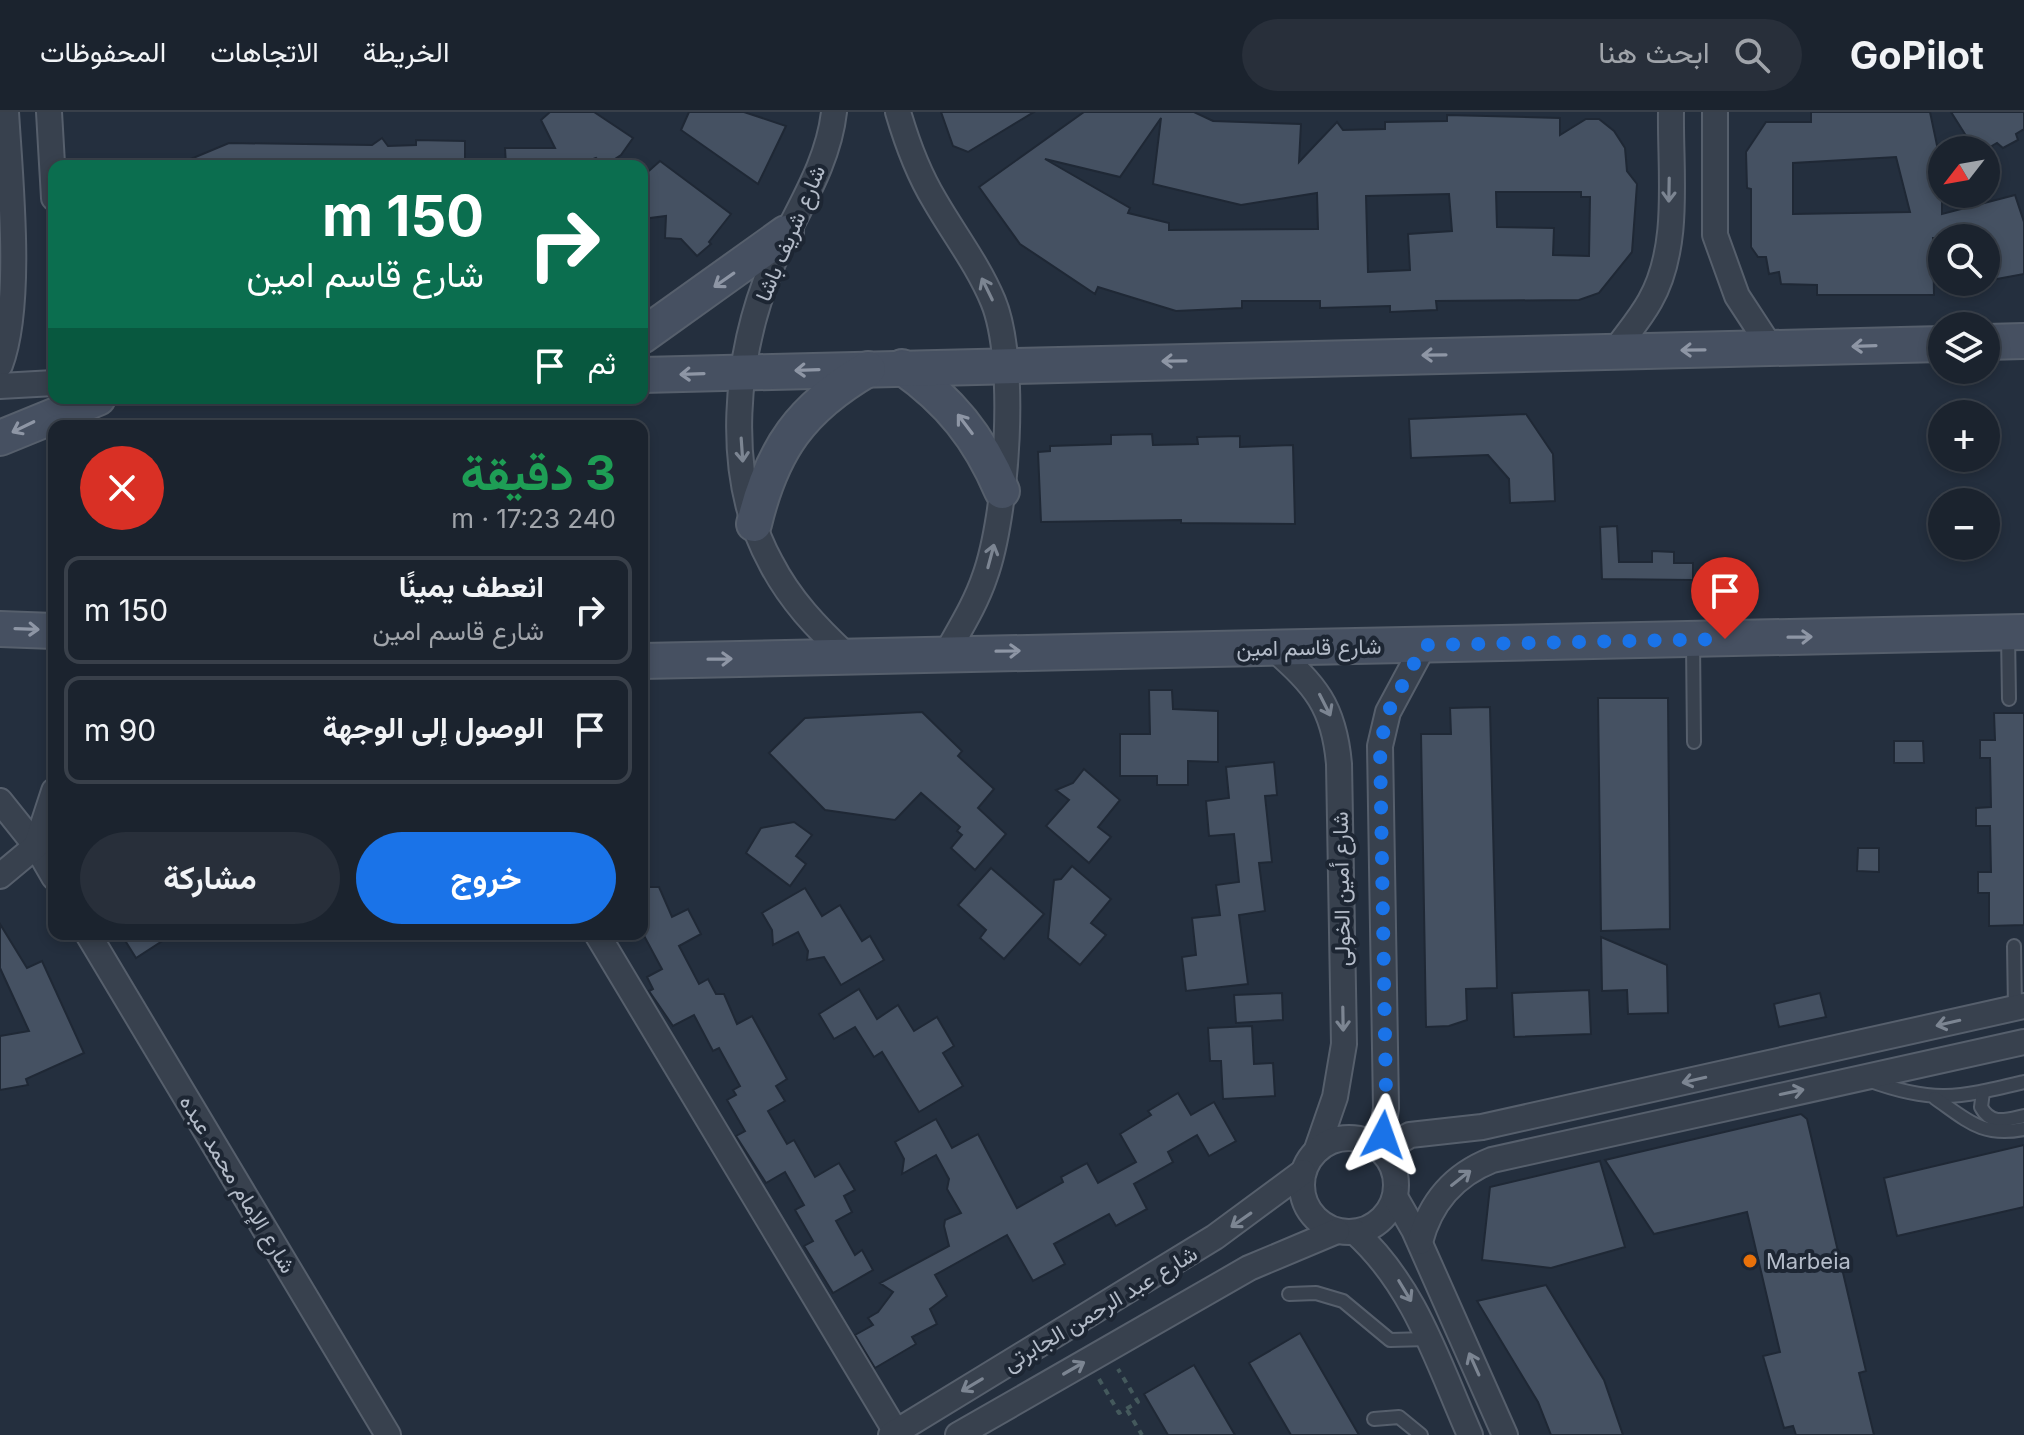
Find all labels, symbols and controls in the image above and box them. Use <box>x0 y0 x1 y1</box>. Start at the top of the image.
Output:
search box <box>1242 19 1802 91</box>
text: GoPilot <box>1850 32 1984 78</box>
icon: search <box>1730 33 1774 77</box>
text: ابحث هنا <box>1598 34 1710 70</box>
text: المحفوظات <box>40 35 166 69</box>
text: الاتجاهات <box>210 35 319 69</box>
text: الخريطة <box>363 35 449 69</box>
north arrow <box>1928 136 2000 208</box>
map controls <box>1928 136 2000 560</box>
street label: شارع شريف باشا <box>750 161 832 306</box>
one-way arrow <box>1662 176 1677 203</box>
text: 150 m <box>322 182 484 250</box>
icon: right <box>512 192 616 296</box>
button: search <box>1928 224 2000 296</box>
text: شارع قاسم امين <box>246 252 484 296</box>
one-way arrow <box>714 271 735 288</box>
one-way arrow <box>979 277 995 301</box>
button: layers <box>1928 312 2000 384</box>
one-way arrow <box>1851 338 1878 353</box>
one-way arrow <box>1680 342 1707 358</box>
icon: arrive <box>528 344 572 388</box>
text: ثم <box>588 345 616 381</box>
one-way arrow <box>1421 348 1448 363</box>
one-way arrow <box>1161 353 1188 369</box>
one-way arrow <box>794 362 821 377</box>
one-way arrow <box>679 366 706 381</box>
button: + <box>1928 400 2000 472</box>
one-way arrow <box>956 414 973 435</box>
one-way arrow <box>11 420 35 435</box>
one-way arrow <box>735 436 750 463</box>
text: 3 دقيقة <box>460 443 616 502</box>
button: close <box>80 446 164 530</box>
button: − <box>1928 488 2000 560</box>
text: 240 m · 17:23 <box>451 503 616 534</box>
one-way arrow <box>984 543 999 569</box>
pin <box>1691 557 1759 639</box>
text: انعطف يمينًا <box>399 568 544 604</box>
icon: arrive <box>1703 569 1747 613</box>
icon: right <box>568 588 612 632</box>
text: 150 m <box>84 592 168 628</box>
text: شارع قاسم امين <box>372 615 544 646</box>
one-way arrow <box>13 622 40 637</box>
one-way arrow <box>1786 629 1813 645</box>
street label: شارع قاسم امين <box>1236 633 1382 663</box>
one-way arrow <box>994 643 1021 659</box>
one-way arrow <box>706 651 733 667</box>
one-way arrow <box>1318 693 1333 717</box>
icon: arrive <box>568 708 612 752</box>
text: الوصول إلى الوجهة <box>322 709 544 745</box>
text: 90 m <box>84 712 156 748</box>
street label: شارع أمين الخولى <box>1327 811 1357 967</box>
button: مشاركة <box>80 832 340 924</box>
button: خروج <box>356 832 616 924</box>
one-way arrow <box>1336 1005 1351 1032</box>
one-way arrow <box>1936 1016 1961 1031</box>
one-way arrow <box>1682 1073 1707 1088</box>
one-way arrow <box>1779 1084 1805 1099</box>
street label: شارع الإمام محمد عبده <box>173 1090 301 1279</box>
position arrow <box>1341 1093 1425 1177</box>
one-way arrow <box>1450 1169 1471 1186</box>
one-way arrow <box>1231 1212 1253 1228</box>
street label: شارع عبد الرحمن الجابرتى <box>998 1240 1203 1378</box>
place label: Marbeia <box>1766 1248 1851 1274</box>
marker: Marbeia <box>1741 1252 1759 1270</box>
one-way arrow <box>1397 1279 1413 1302</box>
one-way arrow <box>1465 1352 1480 1376</box>
one-way arrow <box>1062 1360 1085 1376</box>
one-way arrow <box>961 1378 984 1394</box>

